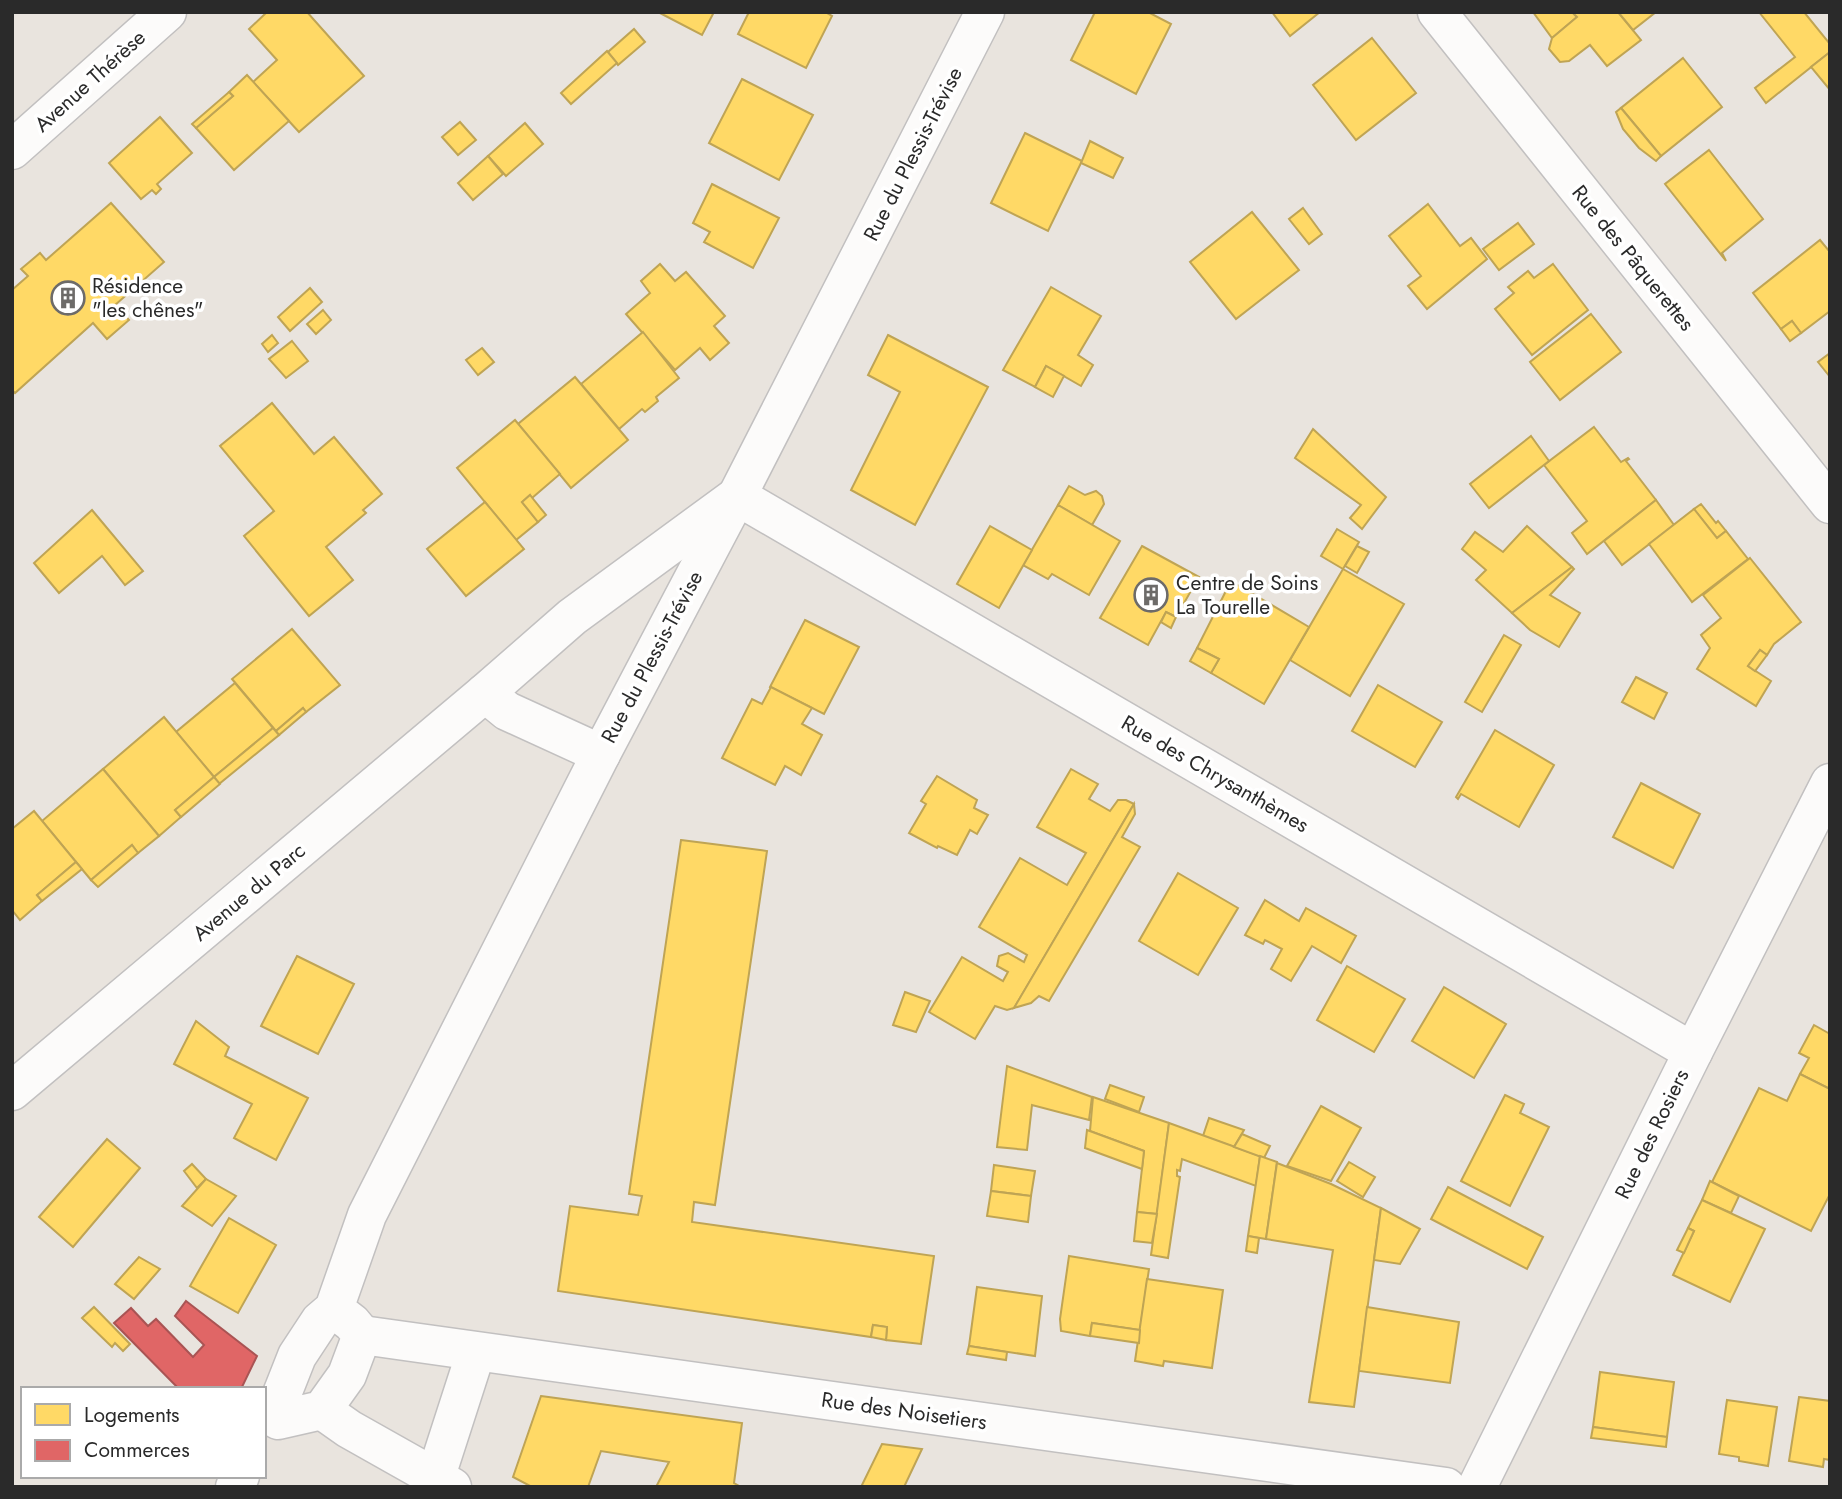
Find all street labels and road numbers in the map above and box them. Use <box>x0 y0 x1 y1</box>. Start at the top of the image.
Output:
street label: Avenue Thérèse <box>28 23 152 139</box>
street label: Rue du Plessis-Trévise <box>856 62 970 246</box>
street label: Rue des Pâquerettes <box>1565 179 1701 337</box>
street label: Rue du Plessis-Trévise <box>594 565 710 748</box>
street label: Rue des Chrysanthèmes <box>1116 708 1314 840</box>
street label: Avenue du Parc <box>186 836 312 948</box>
street label: Rue des Rosiers <box>1608 1064 1696 1204</box>
street label: Rue des Noisetiers <box>819 1385 989 1437</box>

